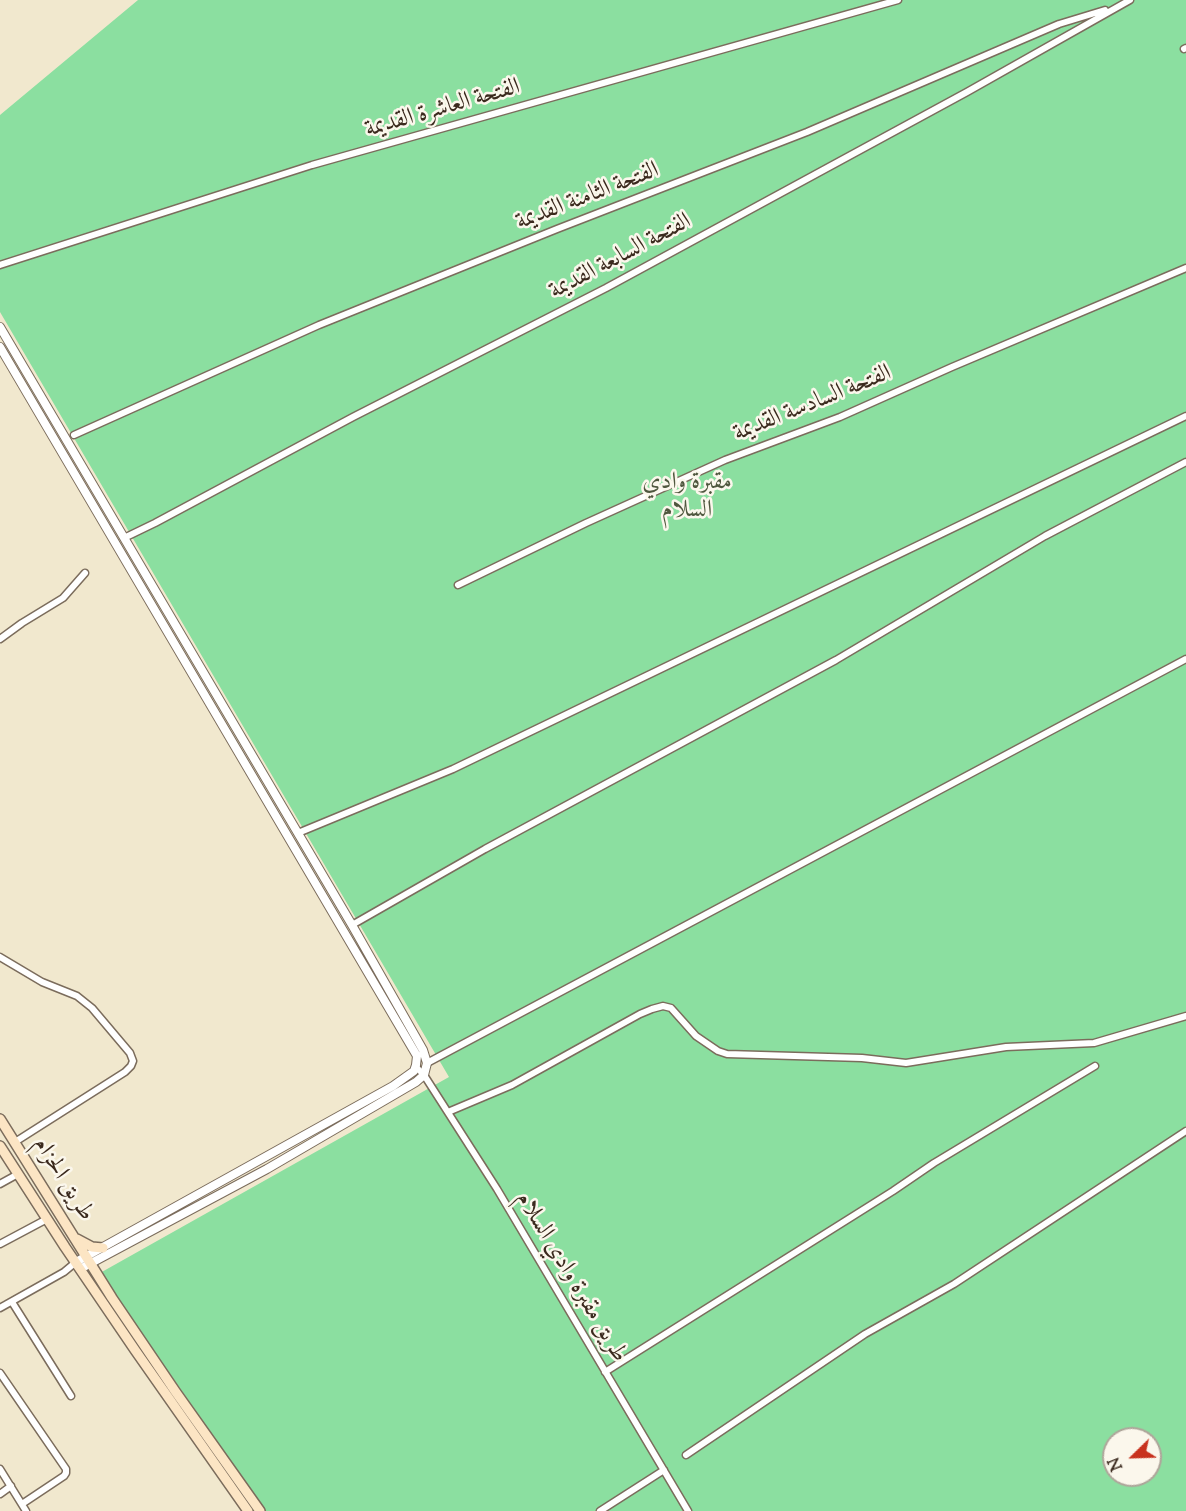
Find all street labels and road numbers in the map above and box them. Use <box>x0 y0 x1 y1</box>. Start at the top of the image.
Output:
street label: الفتحة العاشرة القديمة <box>362 74 524 146</box>
street label: الفتحة الثامنة القديمة <box>512 158 664 238</box>
street label: الفتحة السابعة القديمة <box>545 208 697 308</box>
street label: الفتحة السادسة القديمة <box>730 360 896 450</box>
street label: طريق الحزام <box>25 1133 99 1227</box>
street label: طريق مقبرة وادي السلام <box>508 1187 632 1369</box>

